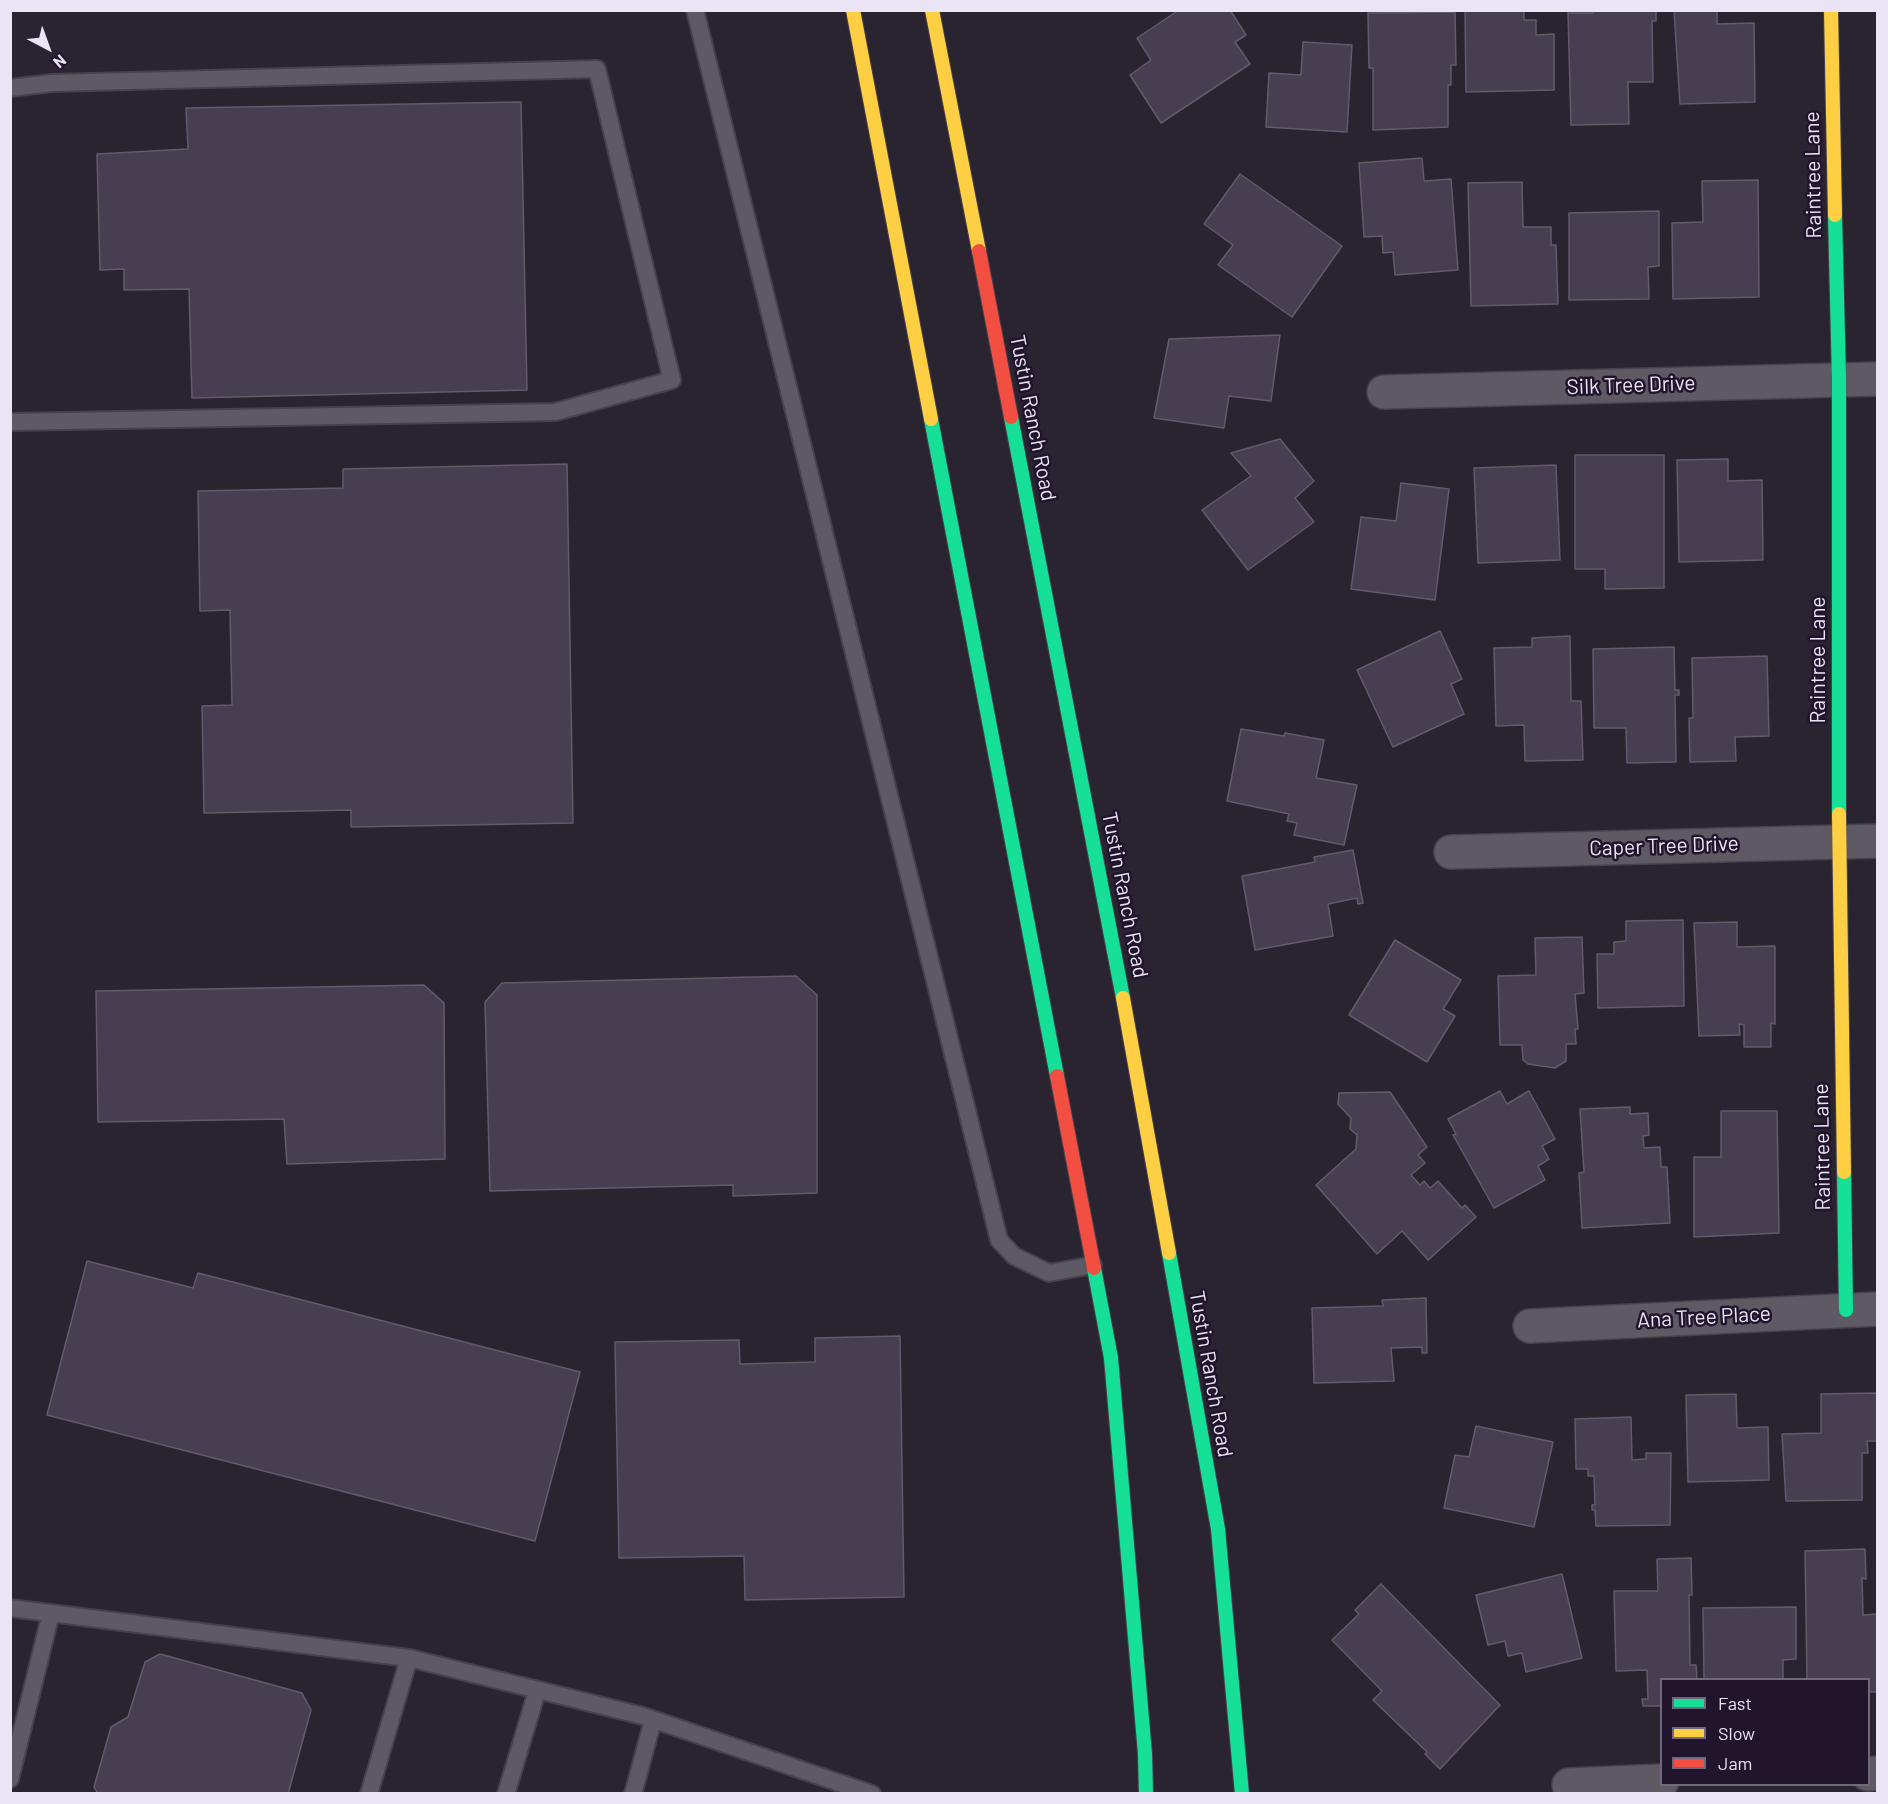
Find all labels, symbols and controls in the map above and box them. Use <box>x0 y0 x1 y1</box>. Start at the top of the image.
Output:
north arrow <box>18 18 78 78</box>
text: N <box>50 51 70 73</box>
street label: Raintree Lane <box>1799 111 1827 239</box>
street label: Tustin Ranch Road <box>1005 333 1061 503</box>
street label: Silk Tree Drive <box>1566 370 1696 400</box>
street label: Raintree Lane <box>1805 596 1831 724</box>
street label: Tustin Ranch Road <box>1097 810 1153 980</box>
street label: Caper Tree Drive <box>1589 831 1739 861</box>
street label: Raintree Lane <box>1808 1083 1836 1211</box>
street label: Tustin Ranch Road <box>1184 1289 1238 1459</box>
street label: Ana Tree Place <box>1636 1301 1772 1333</box>
legend <box>1660 1678 1870 1786</box>
text: Fast <box>1718 1692 1752 1714</box>
text: Slow <box>1718 1722 1755 1744</box>
text: Jam <box>1718 1752 1752 1774</box>

